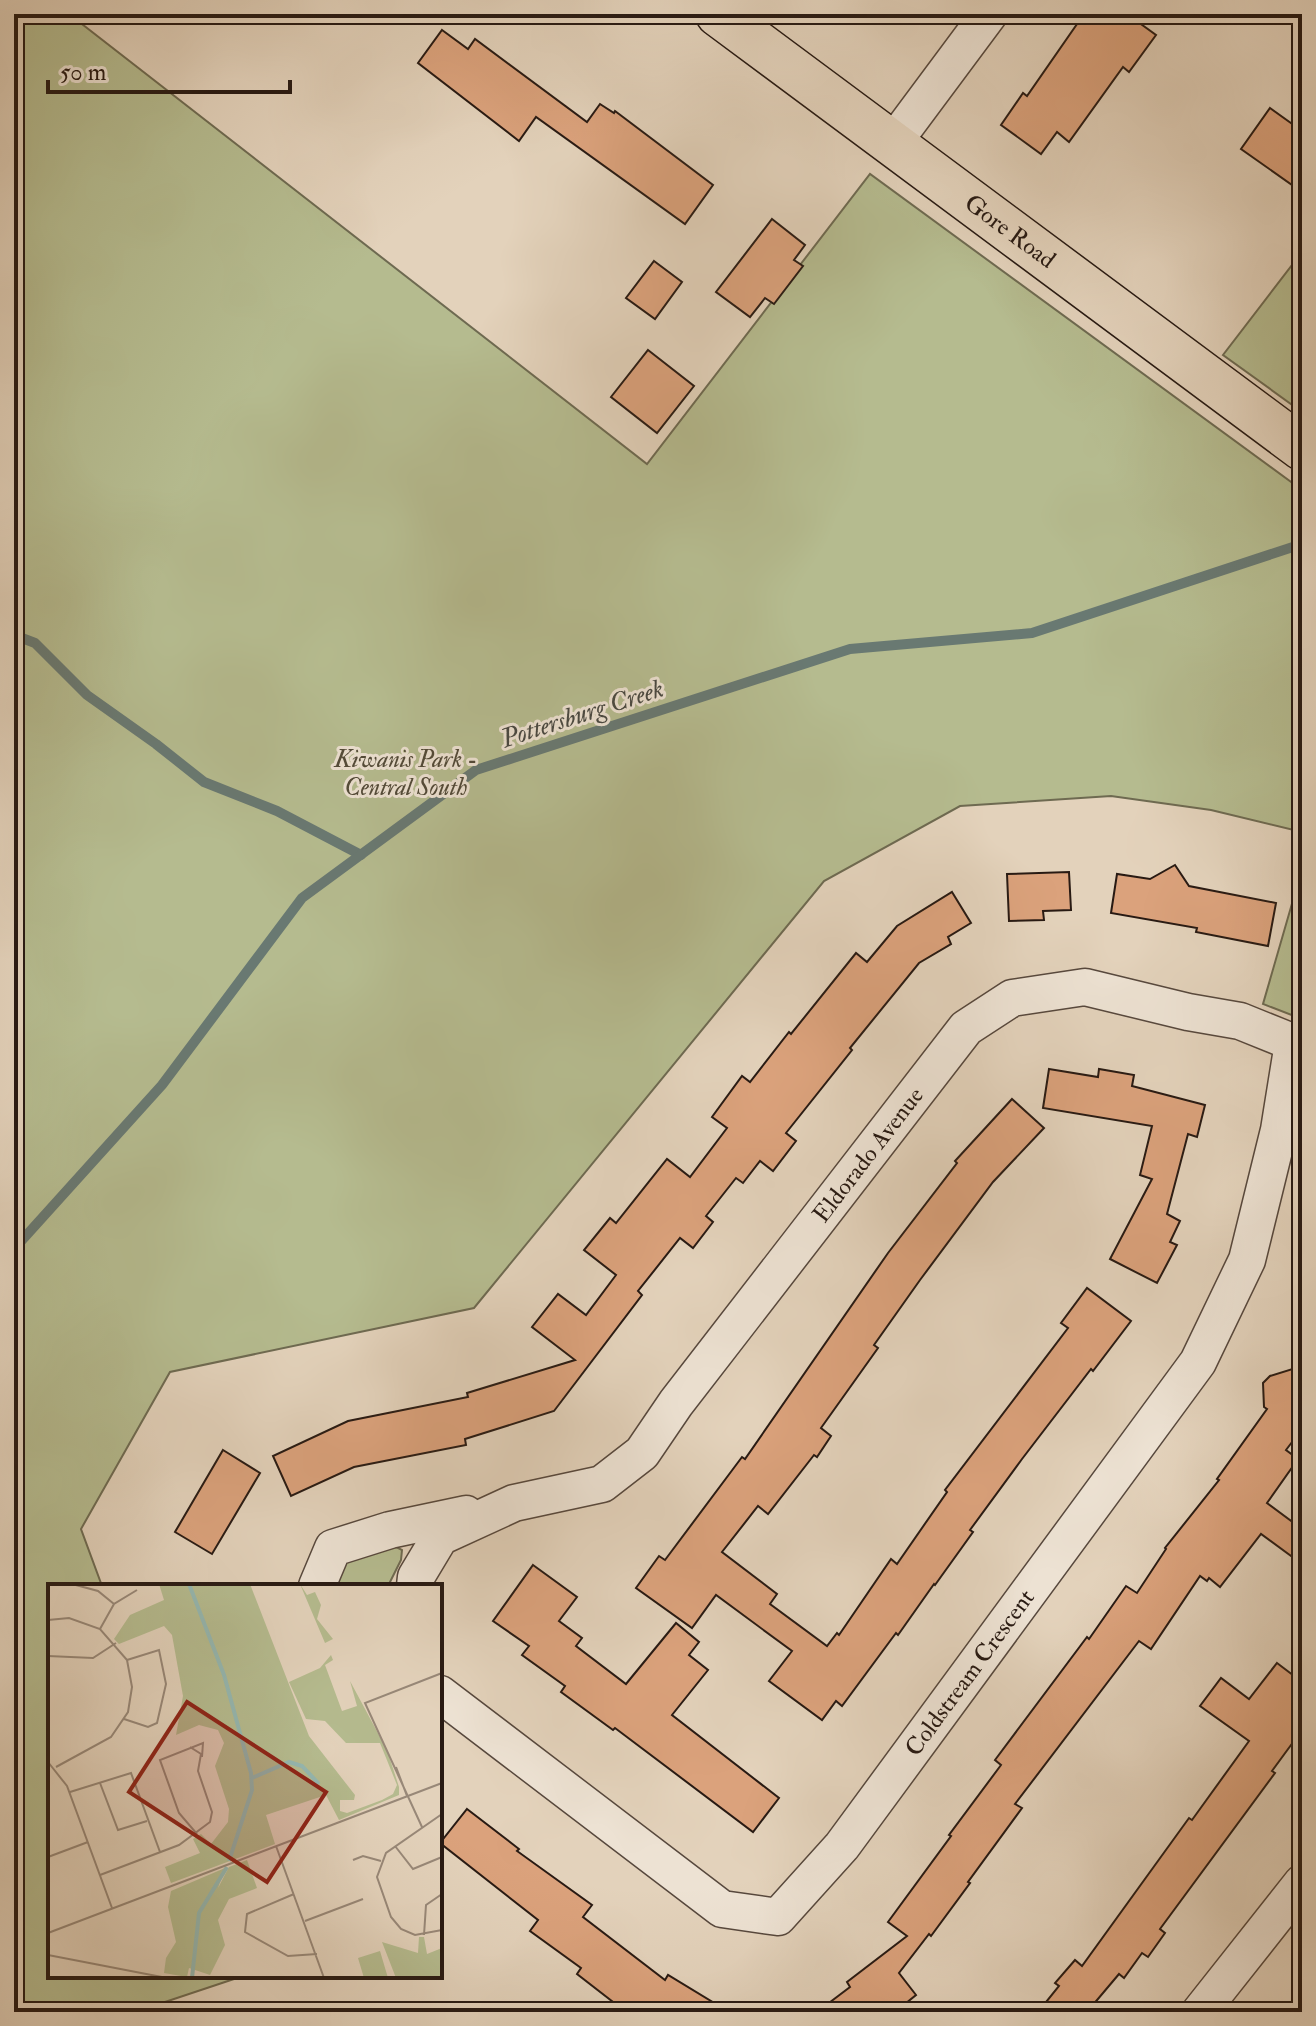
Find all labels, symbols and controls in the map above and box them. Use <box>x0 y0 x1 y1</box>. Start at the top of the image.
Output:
scale bar <box>48 44 290 94</box>
text: 50 m <box>60 57 107 88</box>
street label: Gore Road <box>958 187 1062 276</box>
water label: Pottersburg Creek <box>496 673 668 756</box>
park label: Kiwanis Park - Central South <box>334 744 477 803</box>
street label: Eldorado Avenue <box>806 1081 931 1229</box>
street label: Coldstream Crescent <box>898 1583 1042 1763</box>
inset map <box>48 1584 442 1978</box>

